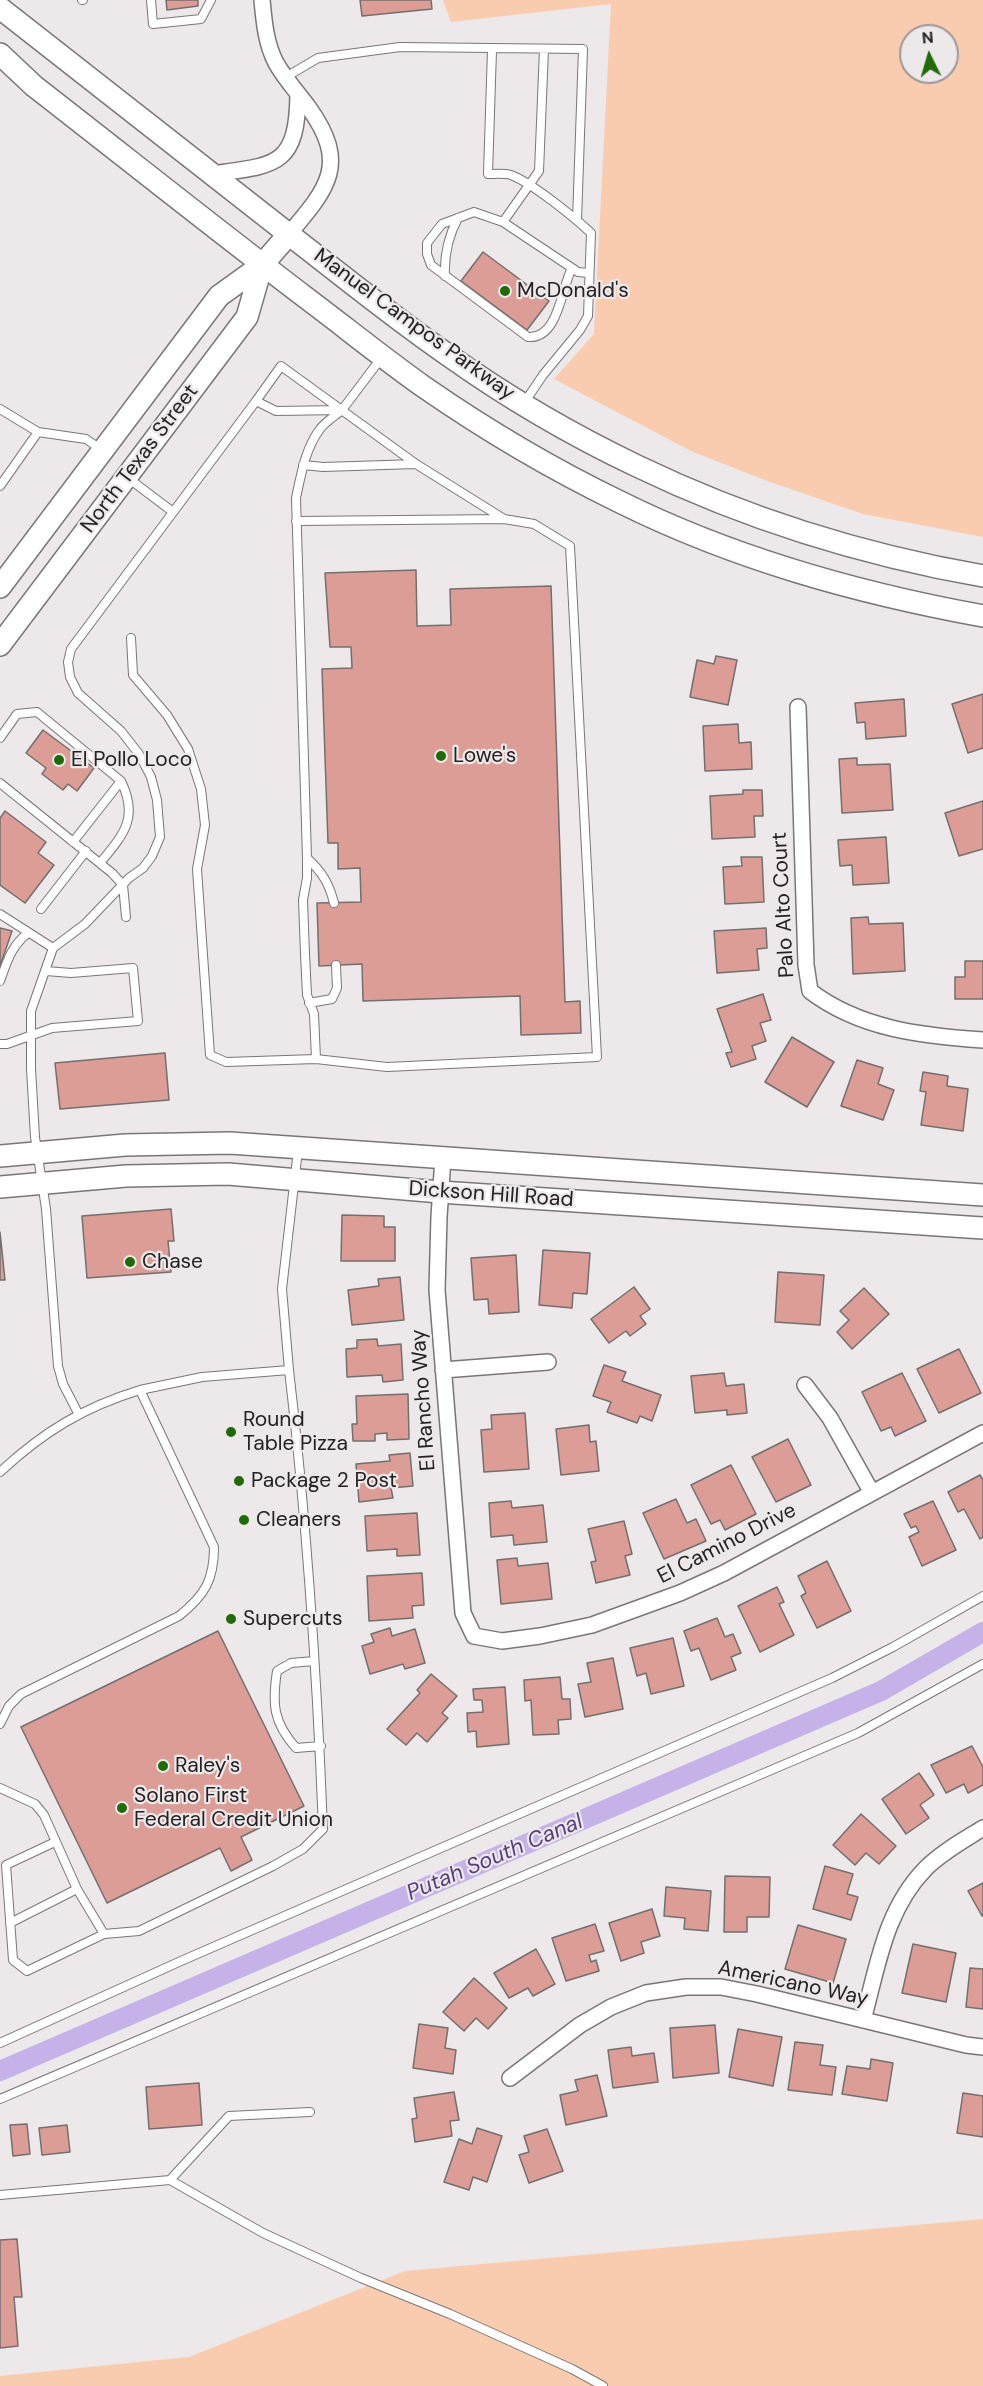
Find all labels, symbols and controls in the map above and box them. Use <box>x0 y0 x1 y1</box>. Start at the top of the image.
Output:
north arrow <box>899 24 959 84</box>
text: N <box>921 27 934 49</box>
street label: Manuel Campos Parkway <box>309 244 519 406</box>
place label: McDonald's <box>517 278 629 304</box>
marker: McDonald's <box>498 284 512 298</box>
street label: North Texas Street <box>76 380 204 538</box>
place label: Lowe's <box>453 743 516 769</box>
place label: El Pollo Loco <box>71 747 192 773</box>
marker: Lowe's <box>434 749 448 763</box>
marker: El Pollo Loco <box>52 753 66 767</box>
street label: Palo Alto Court <box>768 831 800 979</box>
street label: Dickson Hill Road <box>408 1177 574 1213</box>
place label: Chase <box>142 1249 203 1275</box>
marker: Chase <box>123 1255 137 1269</box>
street label: El Rancho Way <box>406 1328 442 1472</box>
place label: Round Table Pizza <box>243 1407 348 1457</box>
marker: Round Table Pizza <box>224 1425 238 1439</box>
place label: Package 2 Post <box>251 1468 397 1494</box>
marker: Package 2 Post <box>232 1474 246 1488</box>
street label: El Camino Drive <box>653 1498 801 1590</box>
place label: Cleaners <box>256 1507 341 1533</box>
marker: Cleaners <box>237 1513 251 1527</box>
place label: Supercuts <box>243 1606 342 1632</box>
marker: Supercuts <box>224 1612 238 1626</box>
place label: Raley's <box>175 1753 240 1779</box>
marker: Raley's <box>156 1759 170 1773</box>
place label: Solano First Federal Credit Union <box>134 1783 333 1833</box>
marker: Solano First Federal Credit Union <box>115 1801 129 1815</box>
water label: Putah South Canal <box>403 1809 587 1907</box>
street label: Americano Way <box>716 1956 870 2012</box>

